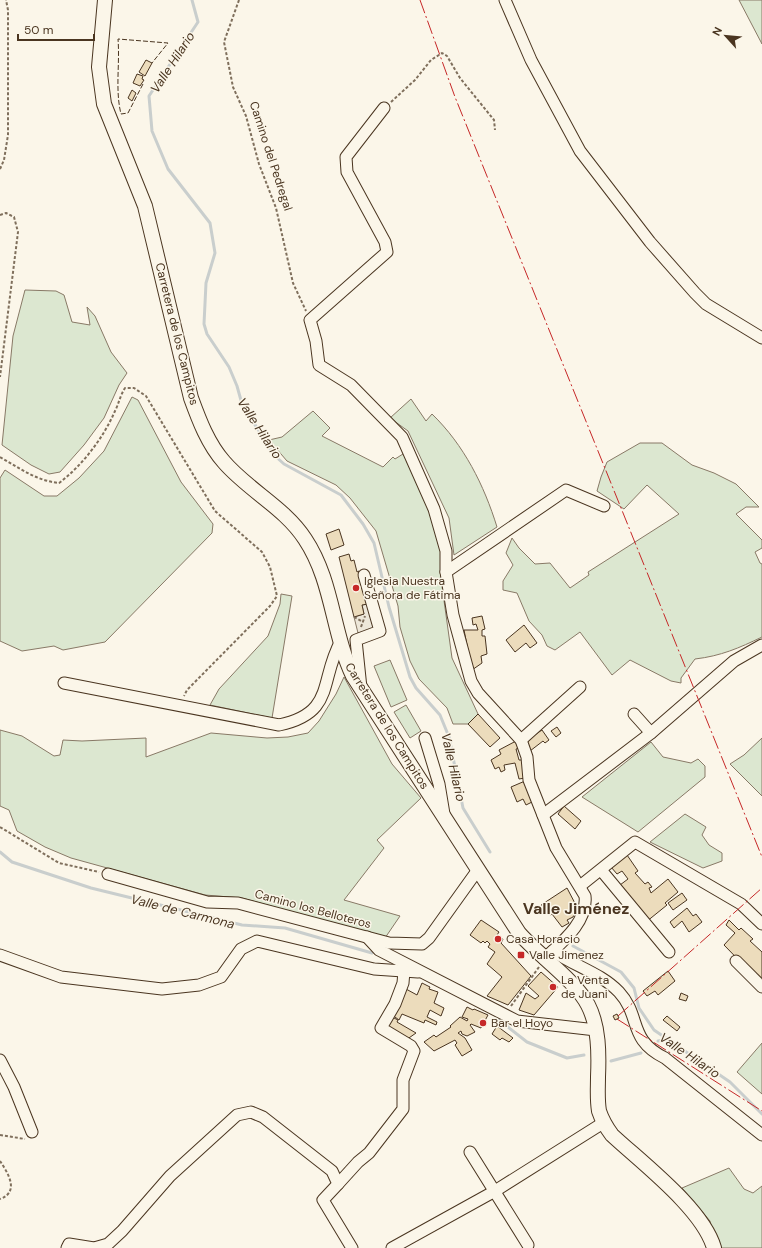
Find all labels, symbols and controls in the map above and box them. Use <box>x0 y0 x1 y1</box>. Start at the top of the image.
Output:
scale bar <box>18 16 94 42</box>
north arrow <box>706 16 746 56</box>
text: 50 m <box>24 22 53 38</box>
text: N <box>709 25 725 38</box>
water label: Valle Hilario <box>146 28 199 96</box>
street label: Camino del Pedregal <box>246 99 296 213</box>
street label: Carretera de los Campitos <box>152 261 202 407</box>
water label: Valle Hilario <box>233 394 286 462</box>
place label: Iglesia Nuestra Señora de Fátima <box>364 573 461 603</box>
marker: Iglesia Nuestra Señora de Fátima <box>351 583 361 593</box>
street label: Carretera de los Campitos <box>341 660 433 792</box>
water label: Valle Hilario <box>437 731 470 803</box>
street label: Camino los Belloteros <box>253 886 373 932</box>
water label: Valle de Carmona <box>129 890 237 933</box>
district label: Valle Jiménez <box>523 898 629 919</box>
place label: Casa Horacio <box>506 931 580 947</box>
marker: Casa Horacio <box>493 934 503 944</box>
place label: Valle Jimenez <box>529 947 604 963</box>
marker: Valle Jimenez <box>516 950 526 960</box>
place label: La Venta de Juani <box>561 972 609 1002</box>
marker: La Venta de Juani <box>548 982 558 992</box>
place label: Bar el Hoyo <box>491 1015 553 1031</box>
marker: Bar el Hoyo <box>478 1018 488 1028</box>
water label: Valle Hilario <box>656 1029 724 1082</box>

